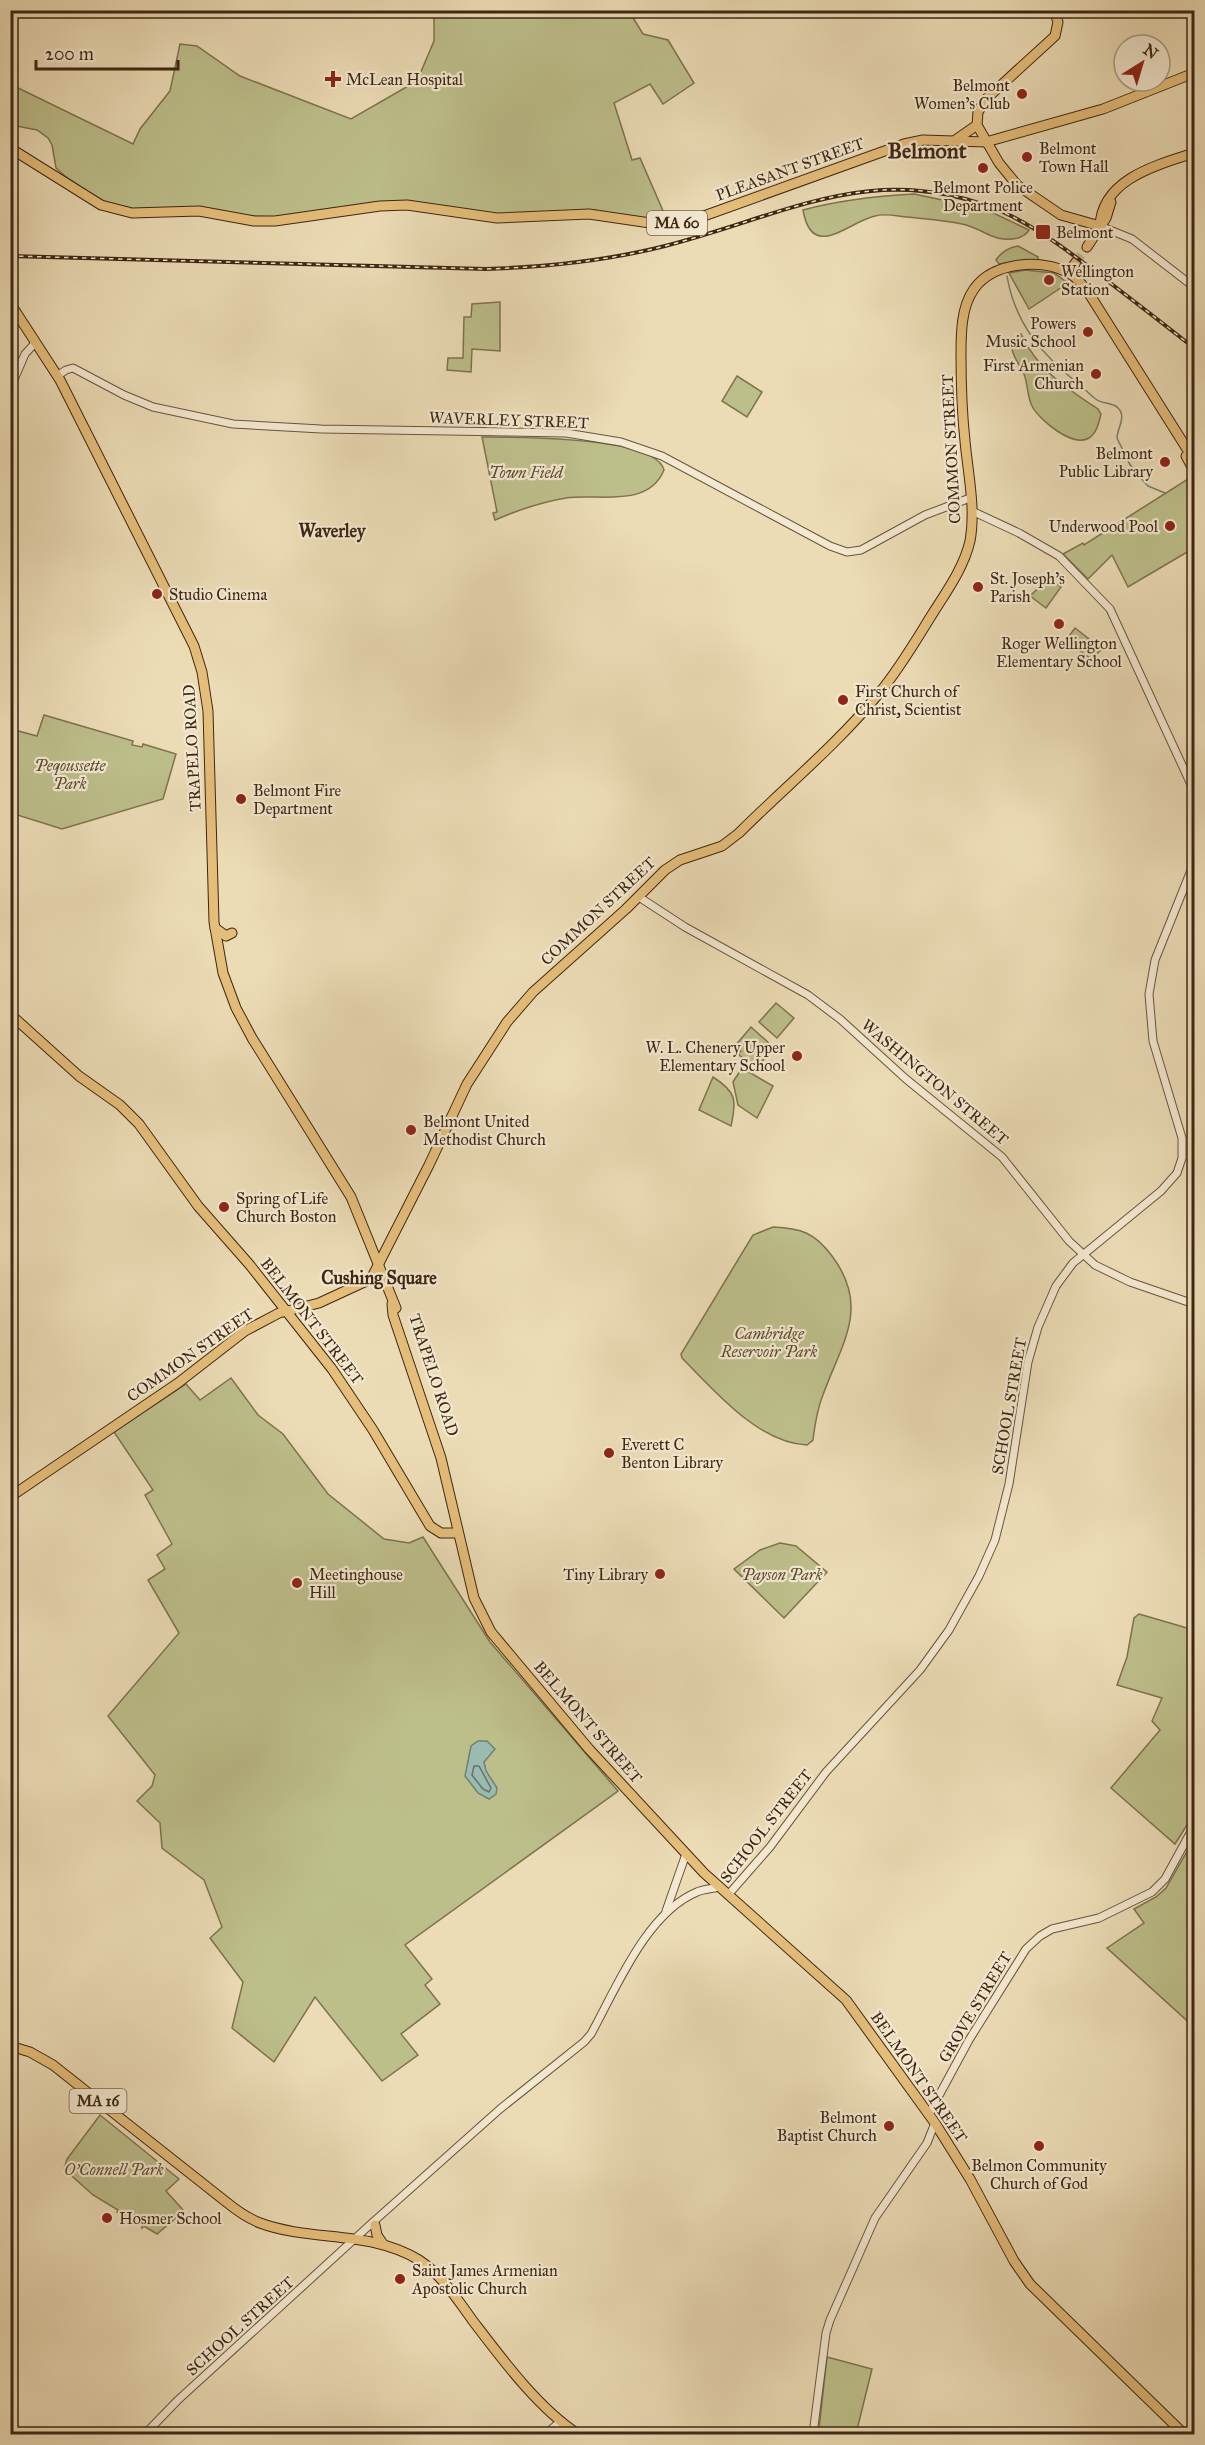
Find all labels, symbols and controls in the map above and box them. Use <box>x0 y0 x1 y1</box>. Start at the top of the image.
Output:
scale bar <box>36 33 178 71</box>
north arrow <box>1112 33 1172 93</box>
text: N <box>1140 40 1162 63</box>
text: 200 m <box>45 43 94 65</box>
marker: McLean Hospital <box>324 70 342 88</box>
place label: McLean Hospital <box>346 70 464 89</box>
place label: Belmont Women's Club <box>914 76 1010 113</box>
marker: Belmont Women's Club <box>1015 87 1029 101</box>
street label: PLEASANT STREET <box>713 133 867 205</box>
district label: Belmont <box>888 137 967 164</box>
place label: Belmont Town Hall <box>1039 139 1109 176</box>
marker: Belmont Town Hall <box>1020 150 1034 164</box>
marker: Belmont Police Department <box>976 161 990 175</box>
place label: Belmont Police Department <box>933 178 1033 215</box>
road number: MA 60 <box>647 211 707 235</box>
marker: Belmont <box>1034 223 1052 241</box>
place label: Belmont <box>1056 223 1114 242</box>
place label: Wellington Station <box>1061 262 1134 299</box>
marker: Wellington Station <box>1042 273 1056 287</box>
place label: Powers Music School <box>985 314 1077 351</box>
marker: Powers Music School <box>1081 325 1095 339</box>
place label: First Armenian Church <box>983 356 1084 393</box>
marker: First Armenian Church <box>1089 367 1103 381</box>
street label: COMMON STREET <box>938 374 964 524</box>
street label: WAVERLEY STREET <box>429 408 589 432</box>
place label: Belmont Public Library <box>1059 444 1153 481</box>
marker: Belmont Public Library <box>1158 455 1172 469</box>
park label: Town Field <box>489 463 565 482</box>
place label: Underwood Pool <box>1049 517 1159 536</box>
marker: Underwood Pool <box>1163 519 1177 533</box>
district label: Waverley <box>299 520 367 543</box>
place label: St. Joseph's Parish <box>990 569 1065 606</box>
marker: St. Joseph's Parish <box>971 580 985 594</box>
place label: Studio Cinema <box>169 585 267 604</box>
marker: Studio Cinema <box>150 587 164 601</box>
marker: Roger Wellington Elementary School <box>1052 617 1066 631</box>
place label: Roger Wellington Elementary School <box>996 634 1123 671</box>
place label: First Church of Christ, Scientist <box>855 682 962 719</box>
street label: TRAPELO ROAD <box>179 684 205 812</box>
marker: First Church of Christ, Scientist <box>836 693 850 707</box>
park label: Peqoussette Park <box>35 756 107 793</box>
place label: Belmont Fire Department <box>253 781 342 818</box>
marker: Belmont Fire Department <box>234 792 248 806</box>
street label: COMMON STREET <box>537 853 659 969</box>
street label: WASHINGTON STREET <box>858 1015 1012 1149</box>
place label: W. L. Chenery Upper Elementary School <box>646 1038 786 1075</box>
marker: W. L. Chenery Upper Elementary School <box>790 1049 804 1063</box>
place label: Belmont United Methodist Church <box>423 1112 546 1149</box>
marker: Belmont United Methodist Church <box>404 1123 418 1137</box>
place label: Spring of Life Church Boston <box>236 1189 337 1226</box>
marker: Spring of Life Church Boston <box>217 1200 231 1214</box>
street label: BELMONT STREET <box>257 1254 367 1388</box>
district label: Cushing Square <box>321 1267 437 1290</box>
street label: COMMON STREET <box>123 1304 257 1406</box>
street label: TRAPELO ROAD <box>405 1311 463 1439</box>
park label: Cambridge Reservoir Park <box>720 1324 817 1361</box>
street label: SCHOOL STREET <box>988 1336 1030 1476</box>
place label: Everett C Benton Library <box>621 1435 723 1472</box>
marker: Everett C Benton Library <box>602 1446 616 1460</box>
place label: Meetinghouse Hill <box>309 1565 403 1602</box>
place label: Tiny Library <box>563 1565 649 1584</box>
park label: Payson Park <box>741 1565 823 1584</box>
marker: Tiny Library <box>653 1567 667 1581</box>
marker: Meetinghouse Hill <box>290 1576 304 1590</box>
street label: BELMONT STREET <box>530 1657 646 1787</box>
street label: SCHOOL STREET <box>716 1766 816 1886</box>
street label: GROVE STREET <box>934 1948 1016 2066</box>
street label: BELMONT STREET <box>867 2008 971 2146</box>
road number: MA 16 <box>70 2089 126 2113</box>
place label: Belmont Baptist Church <box>777 2108 877 2145</box>
marker: Belmont Baptist Church <box>882 2119 896 2133</box>
marker: Belmon Community Church of God <box>1032 2139 1046 2153</box>
place label: Belmon Community Church of God <box>971 2156 1107 2193</box>
park label: O'Connell Park <box>64 2160 164 2179</box>
place label: Hosmer School <box>119 2209 222 2228</box>
marker: Hosmer School <box>100 2211 114 2225</box>
place label: Saint James Armenian Apostolic Church <box>411 2261 558 2298</box>
marker: Saint James Armenian Apostolic Church <box>393 2272 407 2286</box>
street label: SCHOOL STREET <box>182 2273 298 2379</box>

